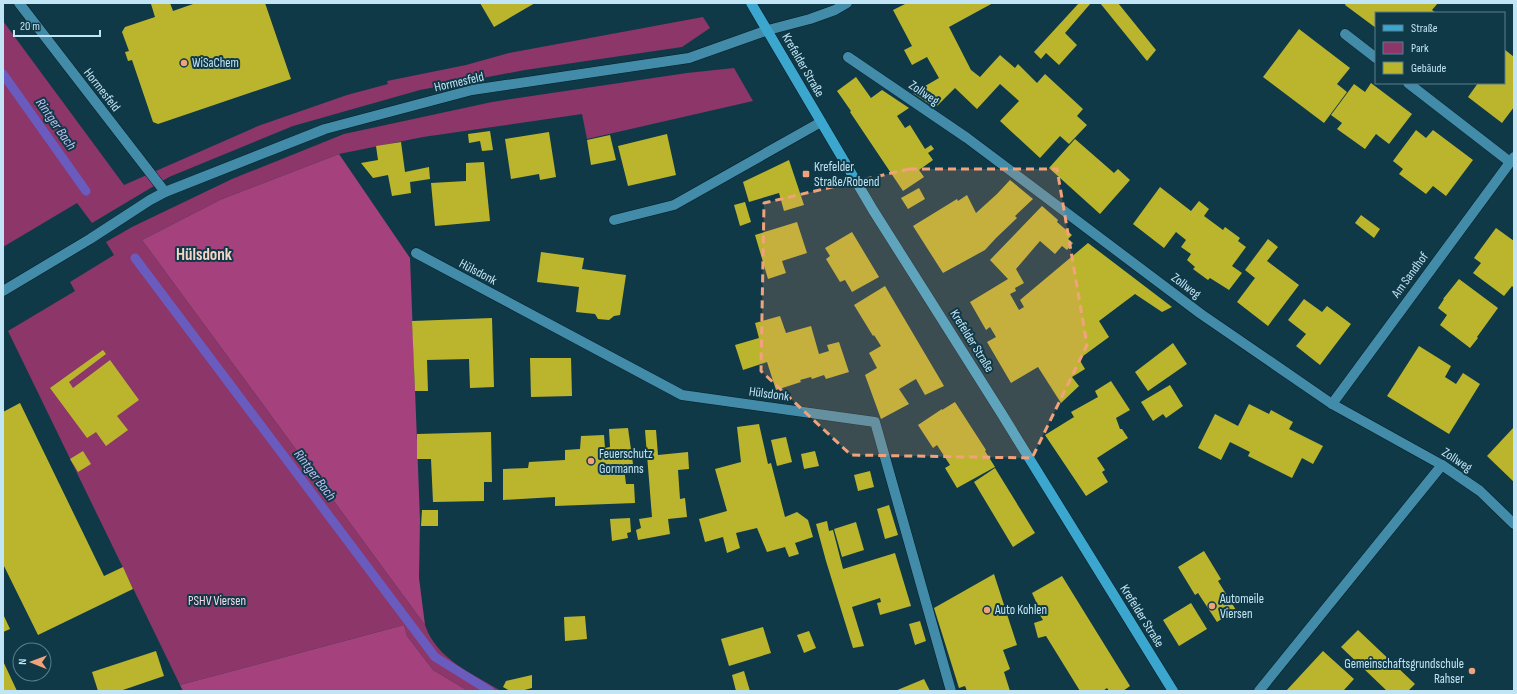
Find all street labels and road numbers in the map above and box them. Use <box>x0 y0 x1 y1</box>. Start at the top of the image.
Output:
street label: Krefelder Straße <box>778 30 828 100</box>
street label: Hormesfeld <box>80 65 124 115</box>
street label: Hormesfeld <box>433 69 485 95</box>
street label: Zollweg <box>906 77 942 109</box>
street label: Am Sandhof <box>1388 249 1432 302</box>
street label: Hülsdonk <box>456 255 500 289</box>
street label: Zollweg <box>1168 270 1204 302</box>
street label: Krefelder Straße <box>946 307 998 375</box>
street label: Hülsdonk <box>748 383 790 405</box>
street label: Zollweg <box>1439 444 1475 476</box>
street label: Krefelder Straße <box>1116 582 1168 650</box>

